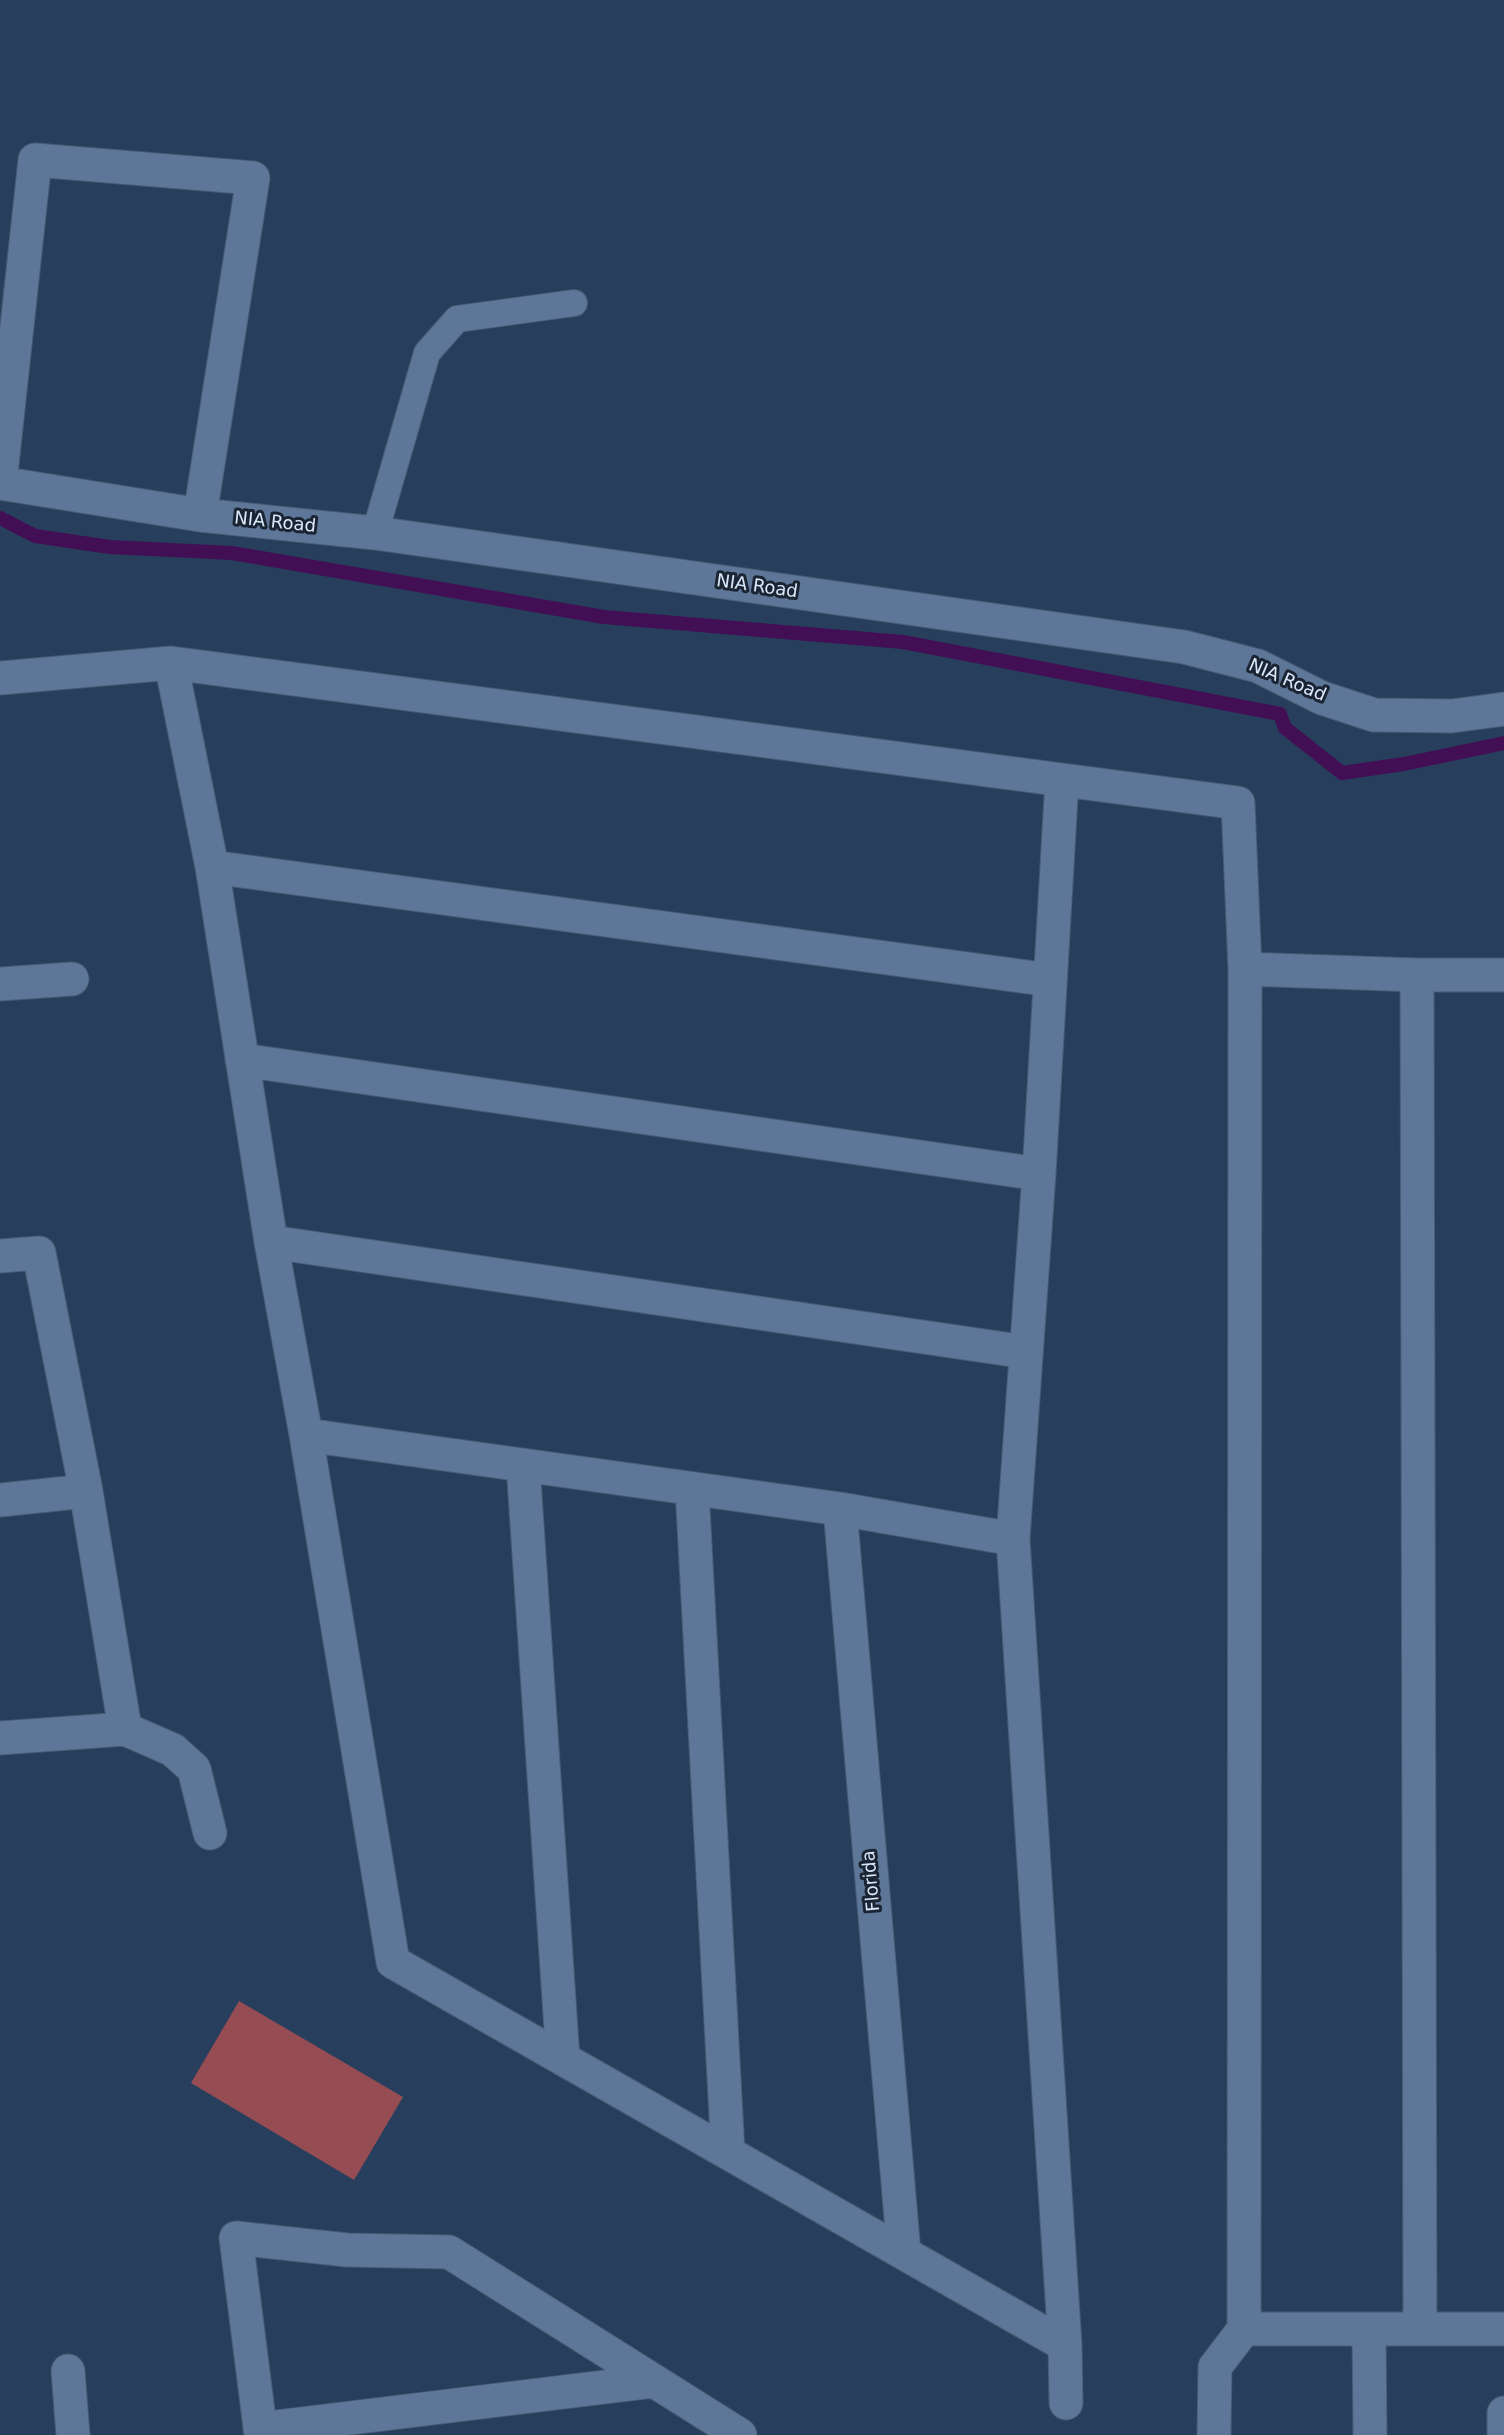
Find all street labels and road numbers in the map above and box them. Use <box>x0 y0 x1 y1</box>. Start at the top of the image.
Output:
street label: NIA Road <box>233 508 317 538</box>
street label: NIA Road <box>715 571 799 603</box>
street label: NIA Road <box>1245 655 1329 707</box>
street label: Florida <box>859 1850 885 1912</box>

